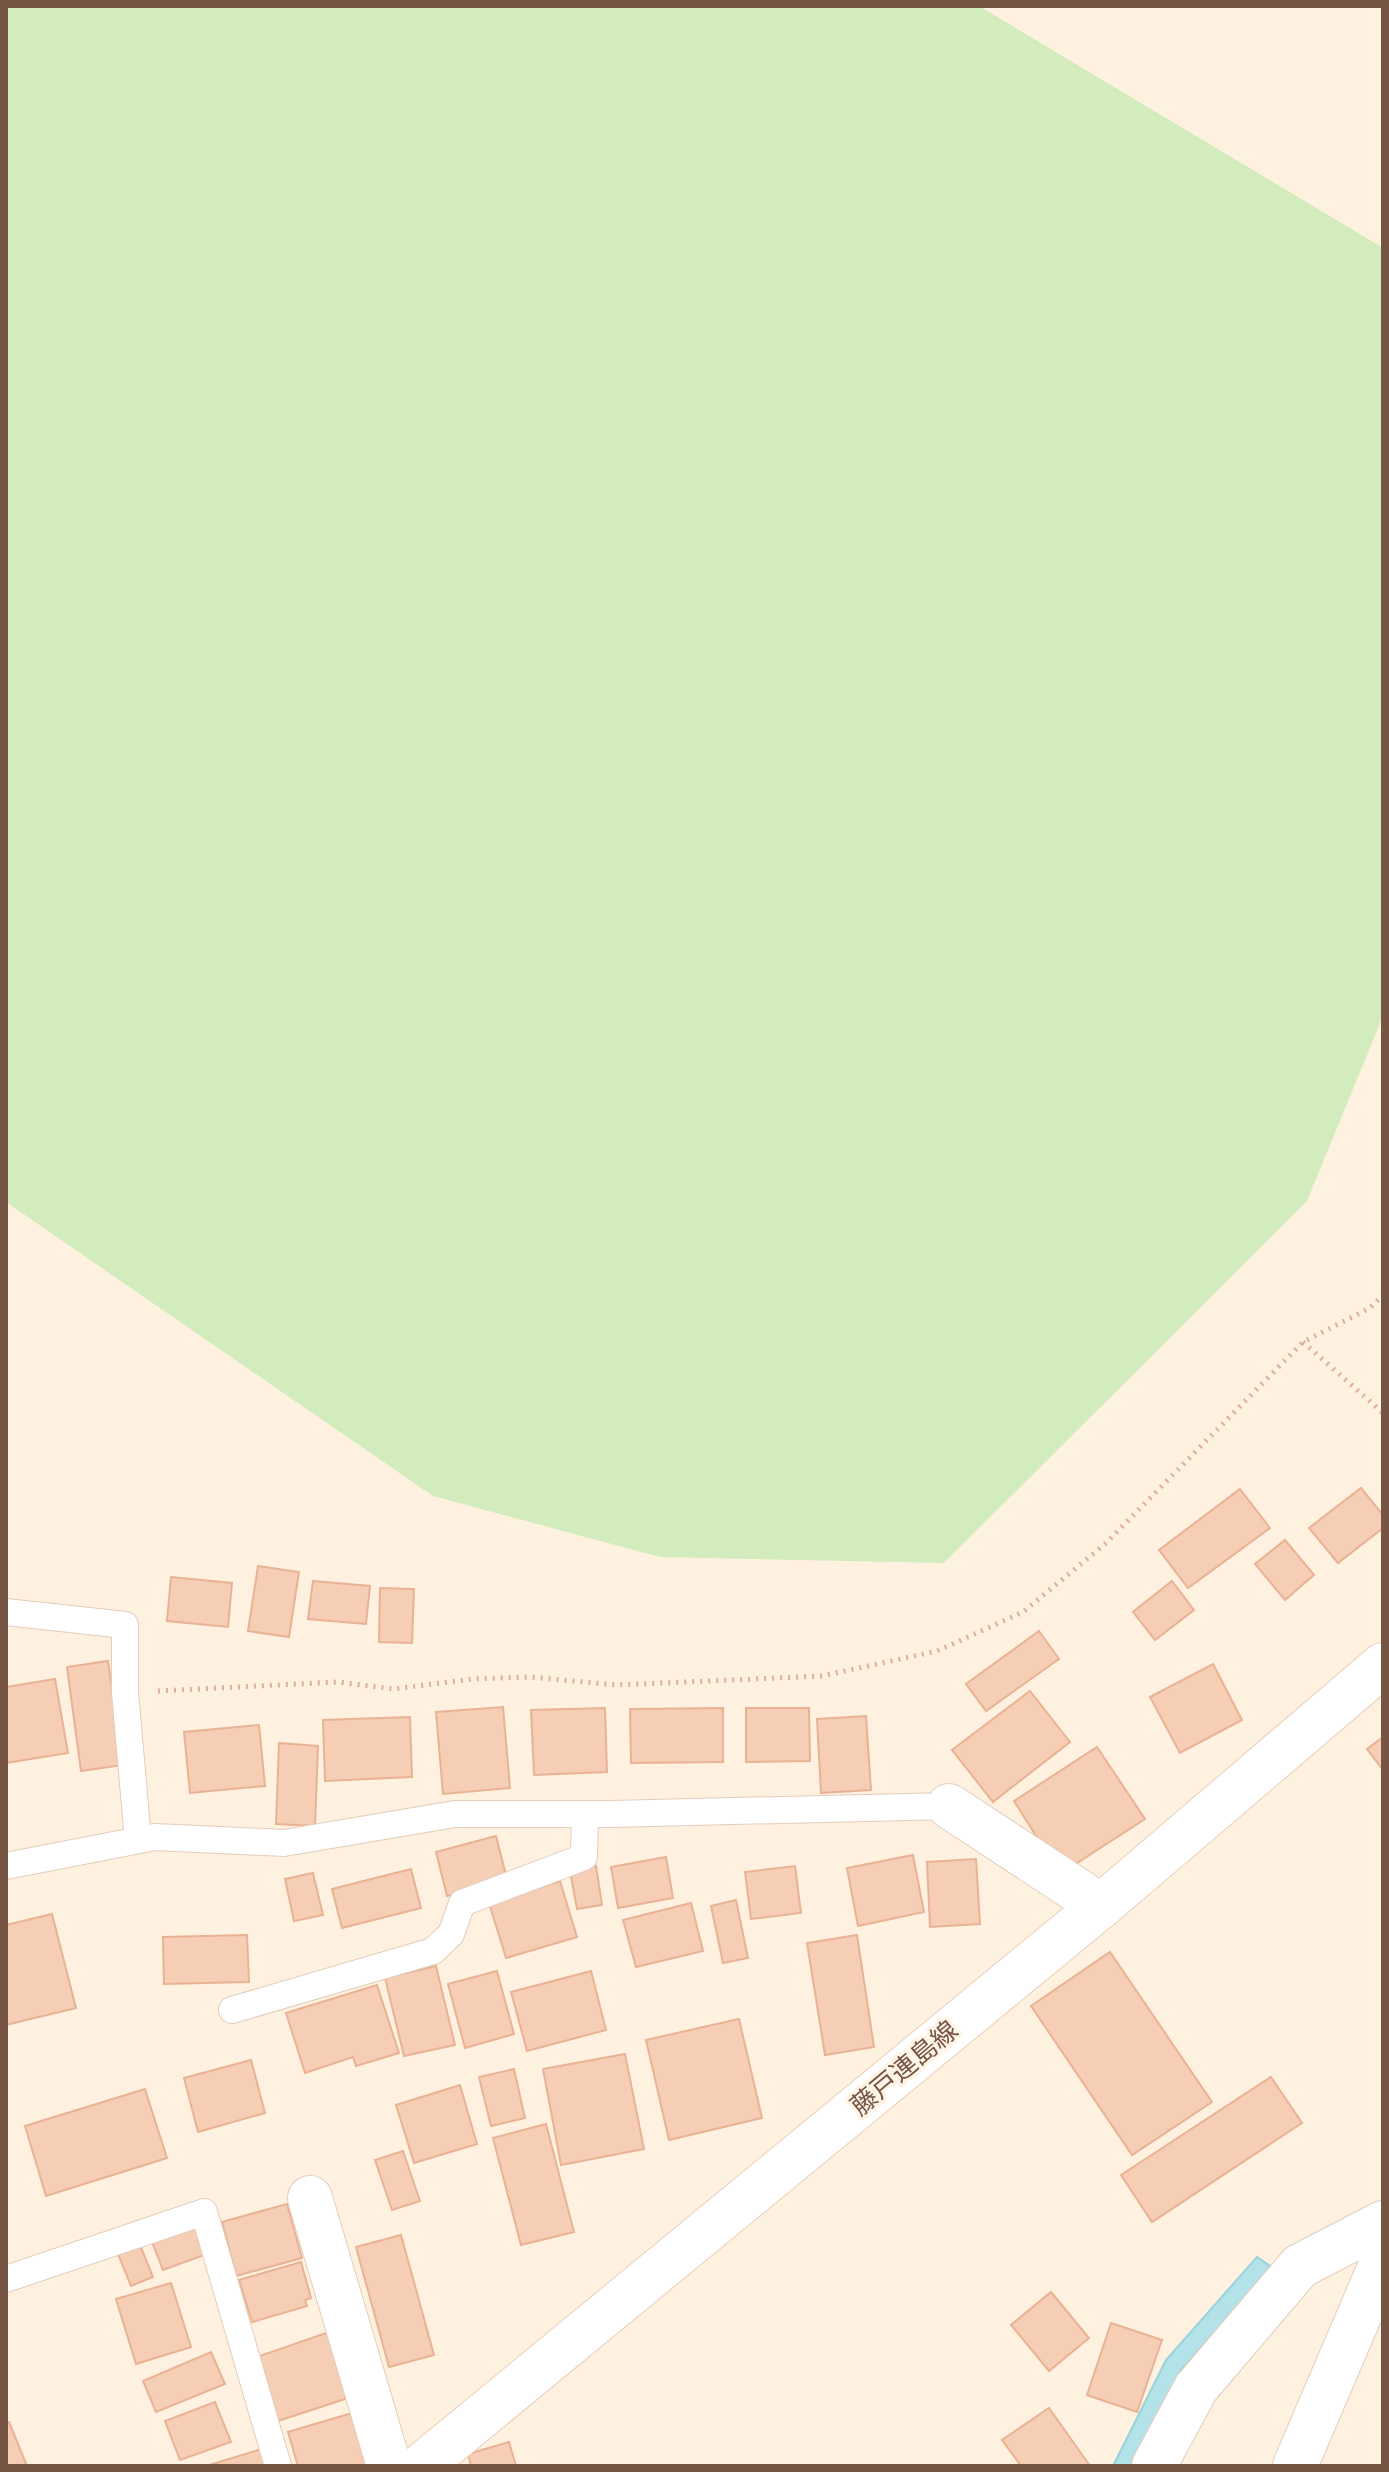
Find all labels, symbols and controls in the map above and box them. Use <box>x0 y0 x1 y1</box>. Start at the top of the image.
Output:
street label: 藤戸連島線 <box>845 2015 963 2121</box>

